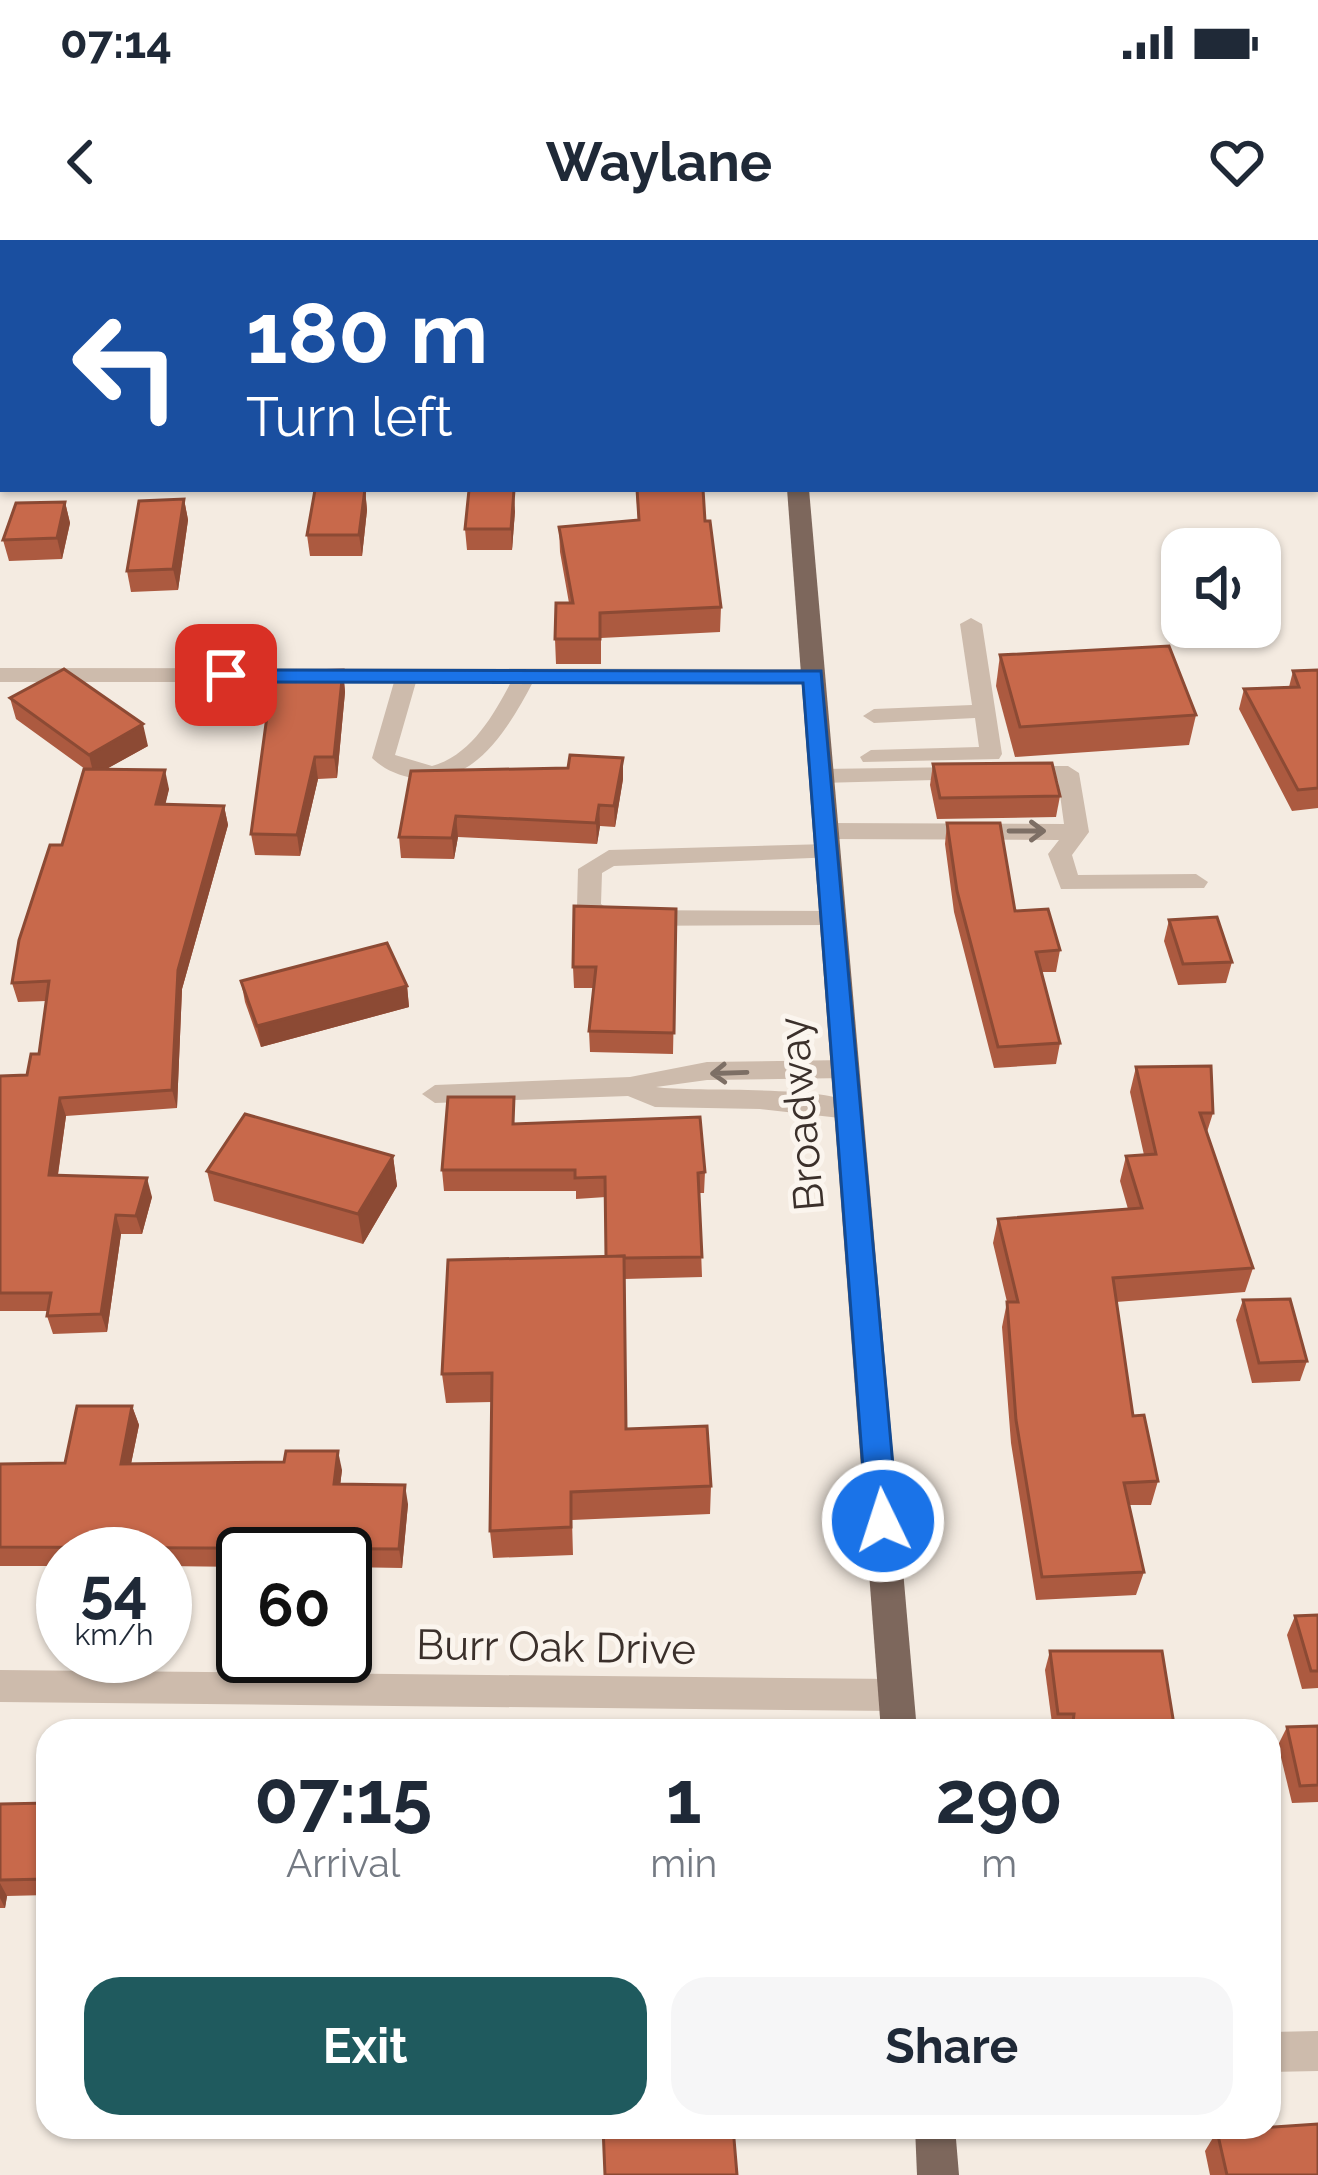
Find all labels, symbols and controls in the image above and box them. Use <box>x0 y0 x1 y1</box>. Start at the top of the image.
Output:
text: 07:14 <box>60 16 172 69</box>
icon: back <box>48 129 114 195</box>
icon: heart <box>1204 129 1270 195</box>
text: Waylane <box>546 130 772 194</box>
text: 180 m <box>246 284 488 383</box>
icon: left <box>48 288 204 444</box>
text: Turn left <box>246 385 453 449</box>
map controls <box>1161 528 1281 648</box>
button: sound <box>1161 528 1281 648</box>
pin <box>175 624 277 726</box>
icon: arrive <box>193 642 259 708</box>
one-way arrow <box>1007 820 1046 842</box>
street label: Broadway <box>768 1015 834 1213</box>
one-way arrow <box>710 1062 749 1085</box>
position arrow <box>820 1458 946 1584</box>
speed limit sign: 60 <box>216 1527 372 1683</box>
text: 54 <box>80 1555 148 1625</box>
text: km/h <box>74 1617 154 1652</box>
street label: Burr Oak Drive <box>416 1620 696 1674</box>
text: 07:15 <box>254 1755 432 1840</box>
text: 1 <box>666 1755 702 1840</box>
text: 290 <box>936 1755 1063 1840</box>
text: Arrival <box>286 1840 400 1886</box>
text: min <box>650 1840 717 1886</box>
text: m <box>981 1840 1017 1886</box>
button: Exit <box>84 1977 647 2115</box>
button: Share <box>671 1977 1233 2115</box>

